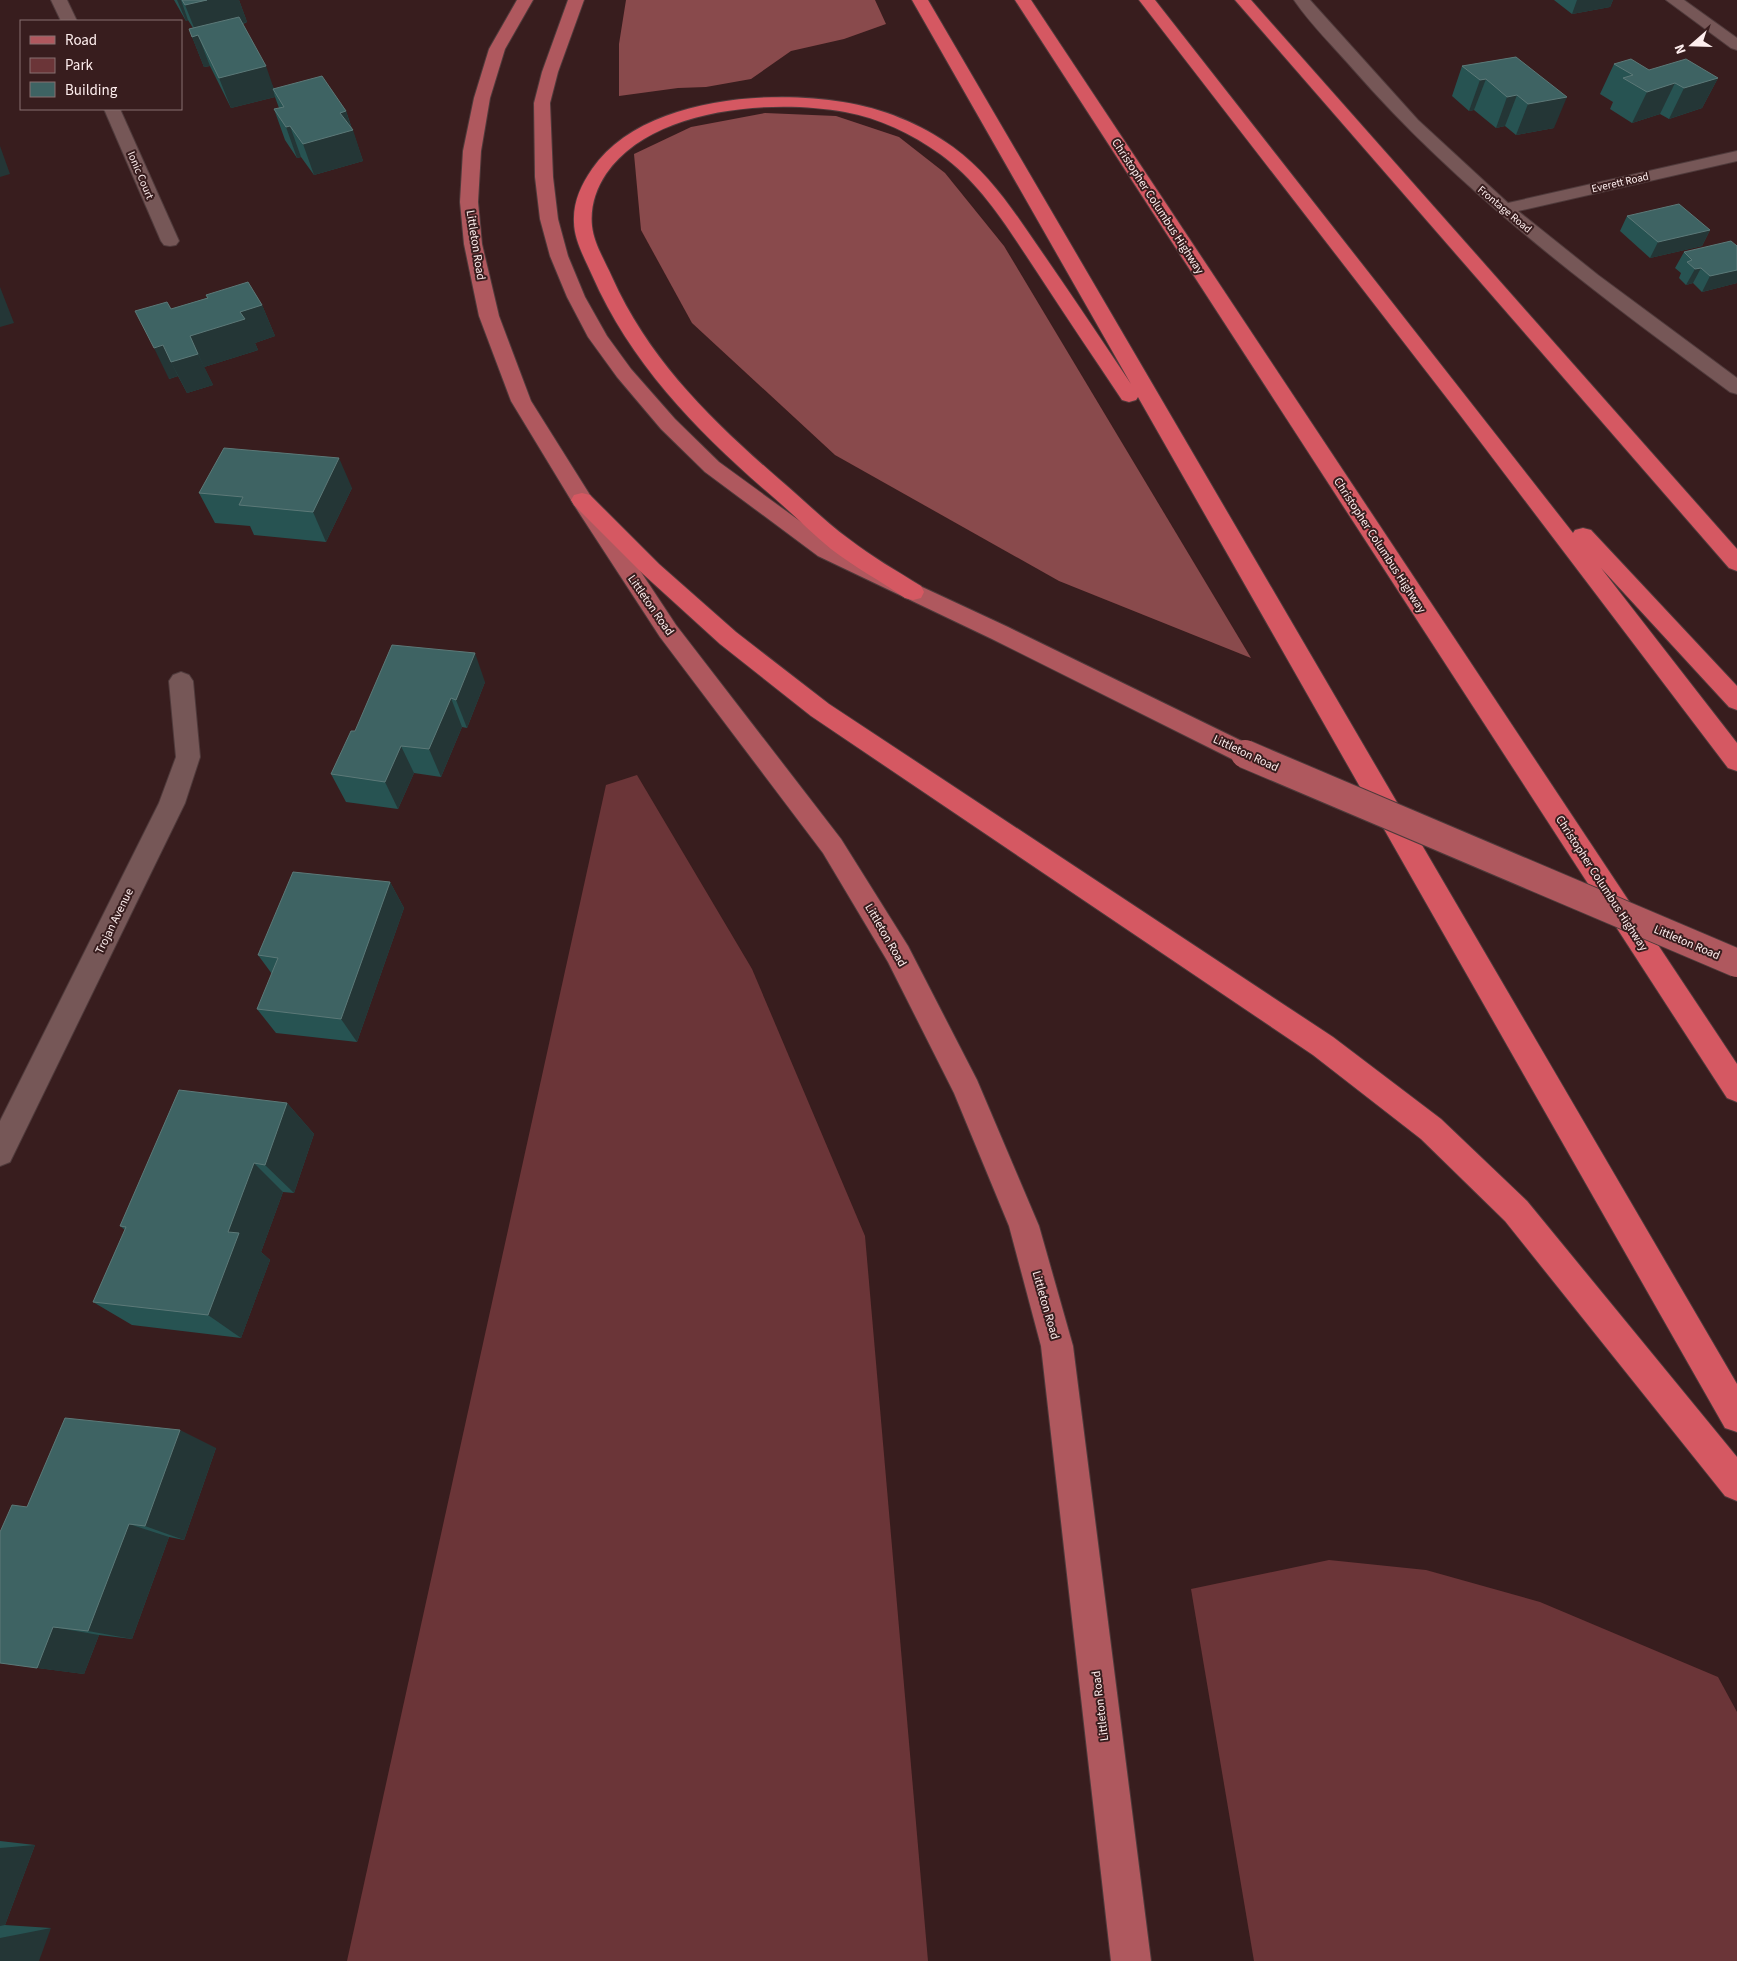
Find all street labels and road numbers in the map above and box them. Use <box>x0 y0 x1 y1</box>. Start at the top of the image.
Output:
street label: Christopher Columbus Highway <box>1107 135 1208 278</box>
street label: Ionic Court <box>124 149 157 202</box>
street label: Everett Road <box>1590 169 1650 196</box>
street label: Frontage Road <box>1474 182 1535 237</box>
street label: Littleton Road <box>462 209 489 281</box>
street label: Christopher Columbus Highway <box>1329 474 1430 617</box>
street label: Littleton Road <box>623 571 678 639</box>
street label: Littleton Road <box>1210 731 1281 776</box>
street label: Christopher Columbus Highway <box>1551 812 1652 955</box>
street label: Trojan Avenue <box>91 885 138 957</box>
street label: Littleton Road <box>861 900 911 970</box>
street label: Littleton Road <box>1651 921 1723 964</box>
street label: Littleton Road <box>1028 1269 1063 1341</box>
street label: Littleton Road <box>1088 1670 1113 1742</box>

